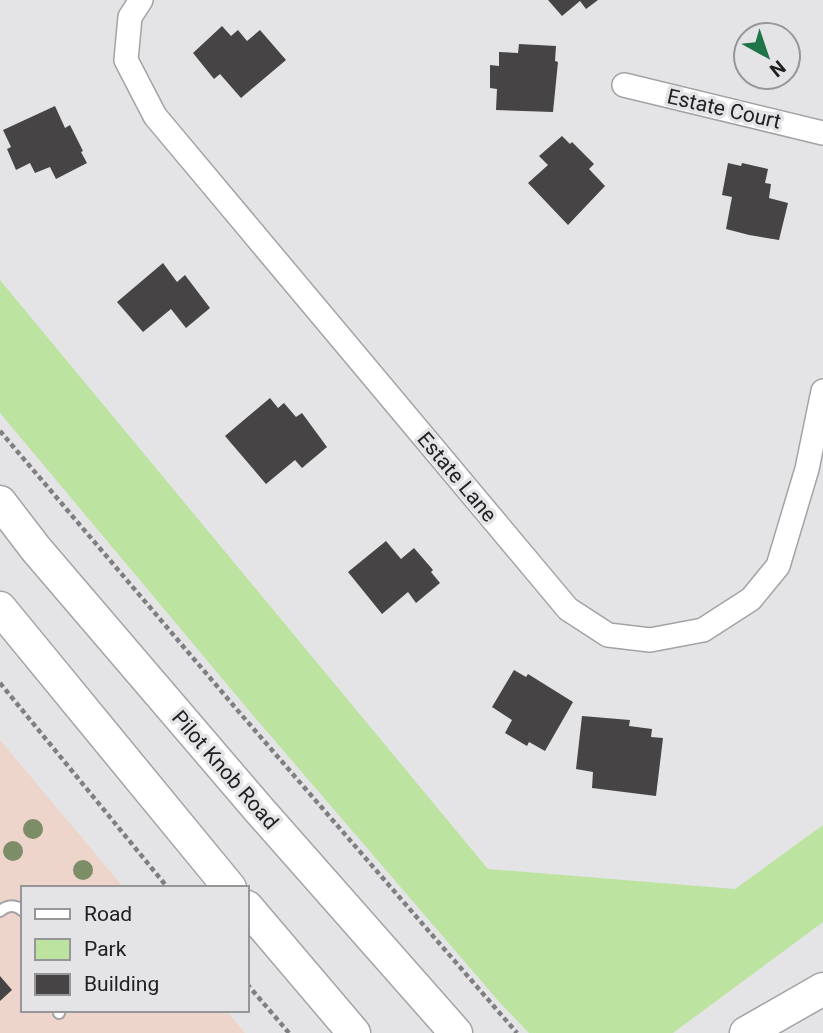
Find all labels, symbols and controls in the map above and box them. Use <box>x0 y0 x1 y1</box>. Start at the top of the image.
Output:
north arrow <box>732 21 802 91</box>
text: N <box>765 56 790 82</box>
street label: Estate Court <box>665 84 783 134</box>
street label: Estate Lane <box>413 427 501 527</box>
street label: Pilot Knob Road <box>167 706 283 834</box>
legend <box>21 886 248 1012</box>
text: Road <box>84 902 132 926</box>
text: Park <box>84 937 127 961</box>
text: Building <box>84 972 159 996</box>

